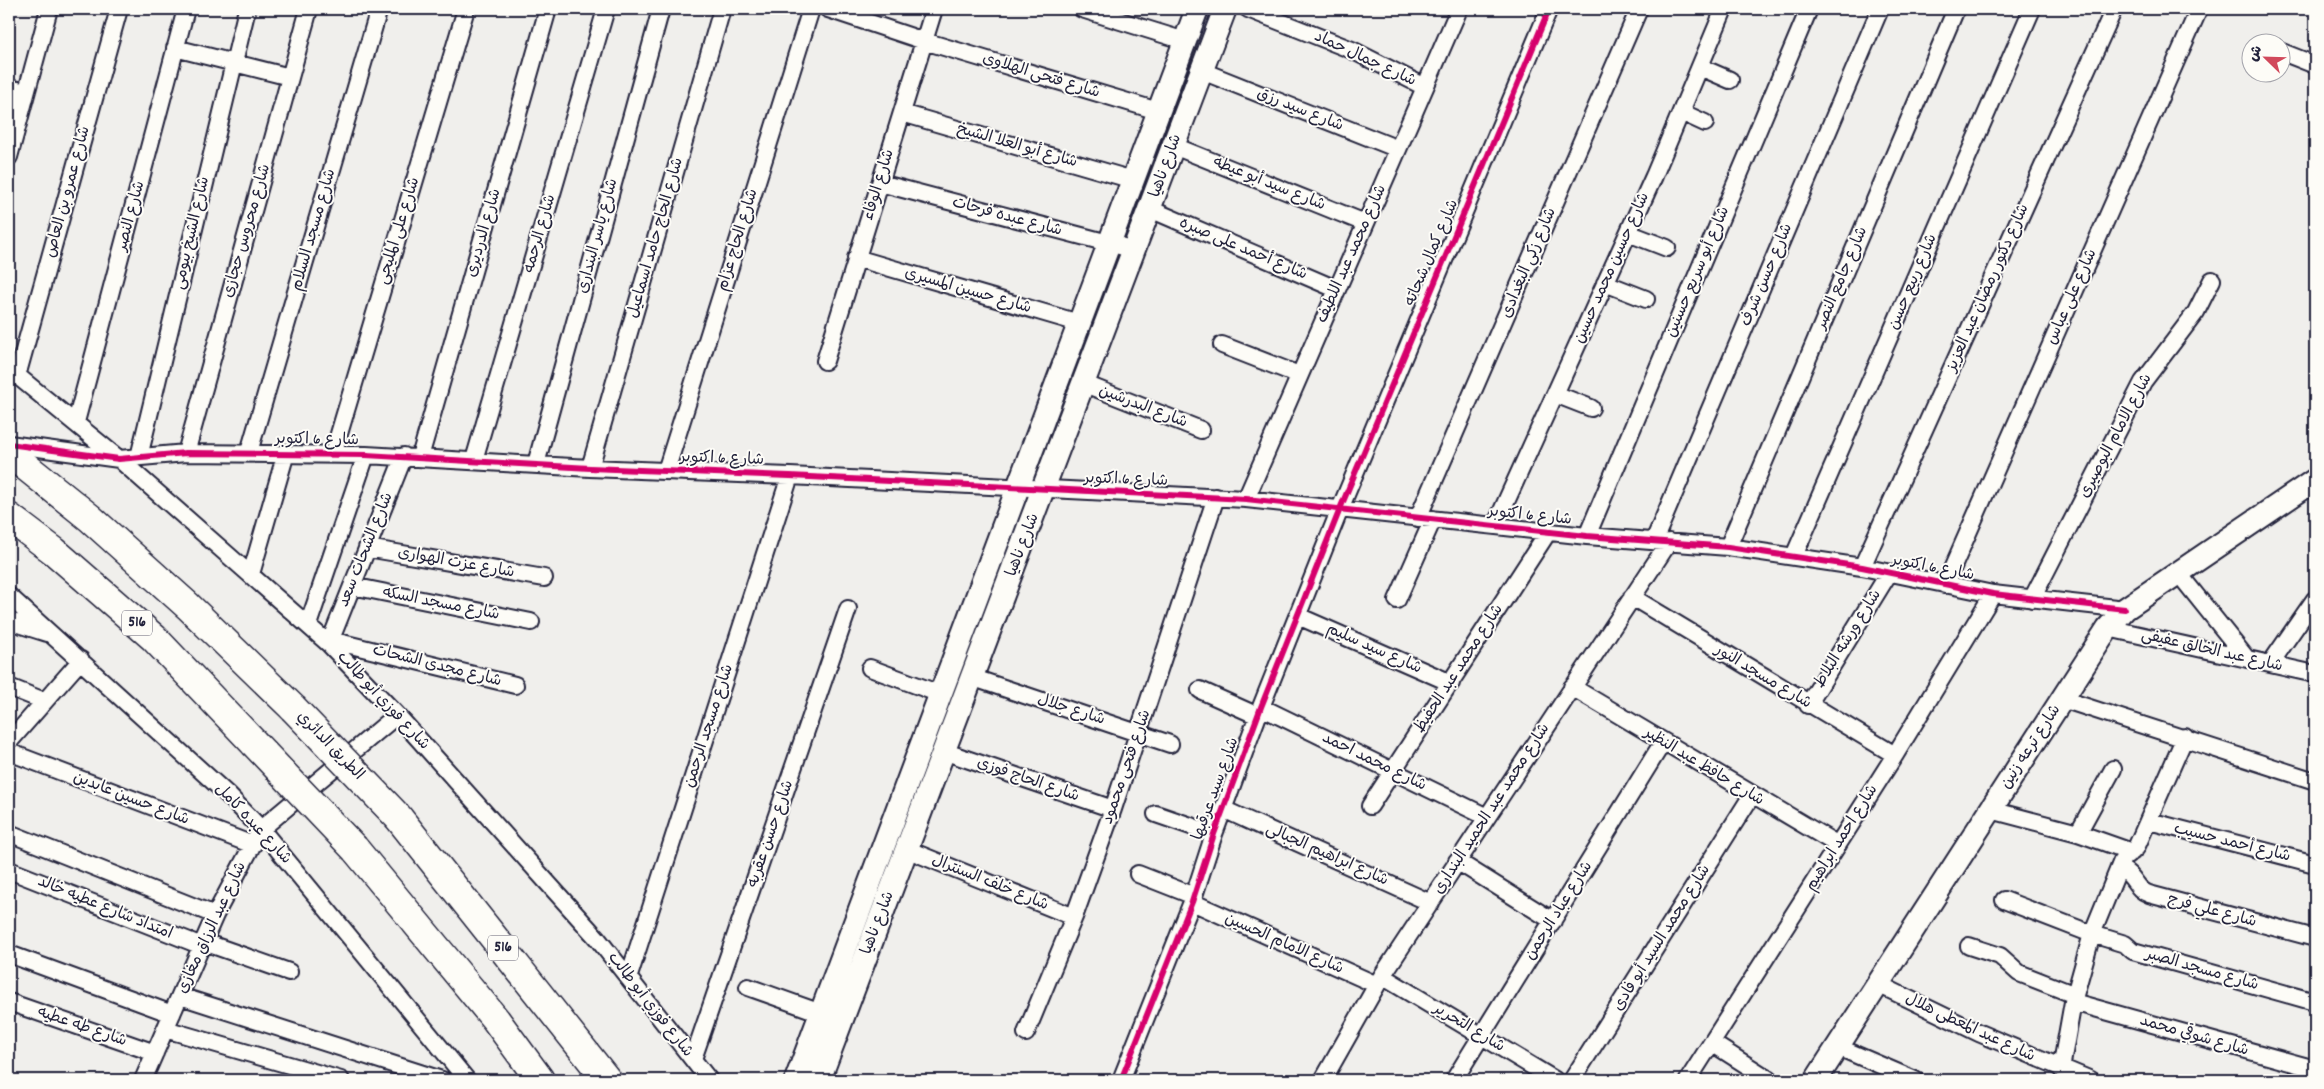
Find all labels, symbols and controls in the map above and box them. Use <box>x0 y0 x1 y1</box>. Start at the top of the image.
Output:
street label: شارع جمال حماد <box>1310 25 1420 93</box>
north arrow <box>2242 32 2292 82</box>
text: ش <box>2244 43 2268 65</box>
street label: شارع فتحى الهلاوى <box>979 47 1103 105</box>
street label: شارع سيد رزق <box>1253 82 1347 138</box>
street label: شارع أبو العلا الشيخ <box>954 118 1080 174</box>
street label: شارع عمرو بن العاص <box>39 124 97 260</box>
street label: شارع ناهيا <box>1144 131 1188 201</box>
street label: شارع الوفاء <box>857 147 901 223</box>
street label: شارع سيد أبو عيطه <box>1209 151 1329 217</box>
street label: شارع الحاج حامد اسماعيل <box>622 155 690 321</box>
street label: شارع محروس حجازى <box>217 162 277 300</box>
street label: شارع مسجد السلام <box>286 166 342 294</box>
street label: شارع الشيخ بيومى <box>168 174 216 292</box>
street label: شارع على المليجى <box>372 175 426 287</box>
street label: شارع ياسر البندارى <box>572 176 624 296</box>
street label: شارع النصر <box>110 178 151 255</box>
street label: شارع محمد عبد اللطيف <box>1311 181 1393 327</box>
street label: شارع الدرديرى <box>460 186 508 280</box>
street label: شارع الحاج عزام <box>712 186 764 294</box>
street label: شارع حسين محمد حسين <box>1568 189 1656 347</box>
street label: شارع عبده فرحات <box>949 191 1065 243</box>
street label: شارع الرحمه <box>518 192 562 276</box>
street label: شارع كمال شحاته <box>1399 196 1465 310</box>
street label: شارع دكتور رمضان عبد العزيز <box>1940 200 2035 377</box>
street label: شارع أبو سريع حسنين <box>1660 203 1736 341</box>
street label: شارع زكي البغدادى <box>1495 204 1564 322</box>
street label: شارع أحمد على صبره <box>1175 212 1311 286</box>
street label: شارع حسن شرف <box>1735 220 1799 330</box>
street label: شارع جامع النصر <box>1809 223 1874 335</box>
street label: شارع ربيع حسن <box>1882 230 1944 334</box>
street label: شارع على عباس <box>2041 245 2103 349</box>
street label: شارع حسين المسيرى <box>902 262 1034 320</box>
street label: شارع الامام البوصيرى <box>2074 370 2158 502</box>
street label: شارع البدرشين <box>1095 379 1191 435</box>
street label: شارع 6 اكتوبر <box>273 428 359 452</box>
street label: شارع 6 اكتوبر <box>678 446 764 472</box>
street label: شارع 6 اكتوبر <box>1082 467 1168 493</box>
street label: شارع الشحات سعد <box>333 489 399 611</box>
street label: شارع 6 اكتوبر <box>1485 500 1573 532</box>
street label: شارع ناهيا <box>1000 510 1046 580</box>
street label: شارع عزت الهوارى <box>396 541 516 585</box>
street label: شارع 6 اكتوبر <box>1888 548 1976 587</box>
street label: شارع مسجد السكه <box>380 581 502 627</box>
street label: شارع ورشه البلاط <box>1808 585 1888 693</box>
street label: شارع محمد عبد الحفيظ <box>1409 600 1509 738</box>
road number: 516 <box>122 610 152 636</box>
street label: شارع سيد سليم <box>1323 618 1425 680</box>
street label: شارع عبد الخالق عفيفى <box>2139 624 2285 678</box>
street label: شارع مسجد النور <box>1708 638 1816 715</box>
street label: شارع مجدى الشحات <box>370 639 504 693</box>
street label: شارع فوزي أبو طالب <box>331 646 435 756</box>
street label: شارع مسجد الرحمن <box>678 661 740 791</box>
street label: شارع جلال <box>1034 688 1108 732</box>
street label: شارع ترعه زنين <box>1995 700 2067 794</box>
street label: الطريق الدائري <box>291 706 369 786</box>
street label: شارع فتحى محمود <box>1097 707 1157 827</box>
street label: شارع محمد عبد الحميد البندارى <box>1428 719 1556 899</box>
street label: شارع حافظ عبد النظير <box>1638 721 1768 812</box>
street label: شارع محمد احمد <box>1318 727 1430 797</box>
street label: شارع سيد عرقبها <box>1187 734 1245 844</box>
street label: شارع الحاج فوزى <box>974 752 1082 808</box>
street label: شارع حسين عابدين <box>70 766 192 832</box>
street label: شارع حسن عقربه <box>742 777 800 891</box>
street label: شارع عبده كامل <box>209 778 297 870</box>
street label: شارع احمد ابراهيم <box>1800 780 1884 896</box>
street label: شارع أحمد حسيب <box>2171 817 2293 869</box>
street label: شارع ابراهيم الجبالى <box>1262 818 1392 892</box>
street label: شارع خلف السنترال <box>928 849 1052 917</box>
street label: شارع عباد الرحمن <box>1519 857 1599 965</box>
street label: شارع عبد الرزاق مغازى <box>171 858 253 998</box>
street label: شارع محمد السيد أبو فادى <box>1607 860 1717 1016</box>
street label: امتداد شارع عطيه خالد <box>34 870 176 946</box>
street label: شارع ناهيا <box>855 888 901 958</box>
street label: شارع علي فرج <box>2165 888 2259 935</box>
street label: شارع الامام الحسين <box>1221 907 1347 981</box>
road number: 516 <box>488 936 518 960</box>
street label: شارع مسجد الصبر <box>2141 942 2261 997</box>
street label: شارع فوزي أبو طالب <box>602 948 698 1062</box>
street label: شارع عبد المعطى هلال <box>1901 988 2039 1068</box>
street label: شارع التحرير <box>1427 997 1509 1058</box>
street label: شارع طه عطيه <box>34 1001 130 1053</box>
street label: شارع شوقي محمد <box>2137 1008 2252 1063</box>

